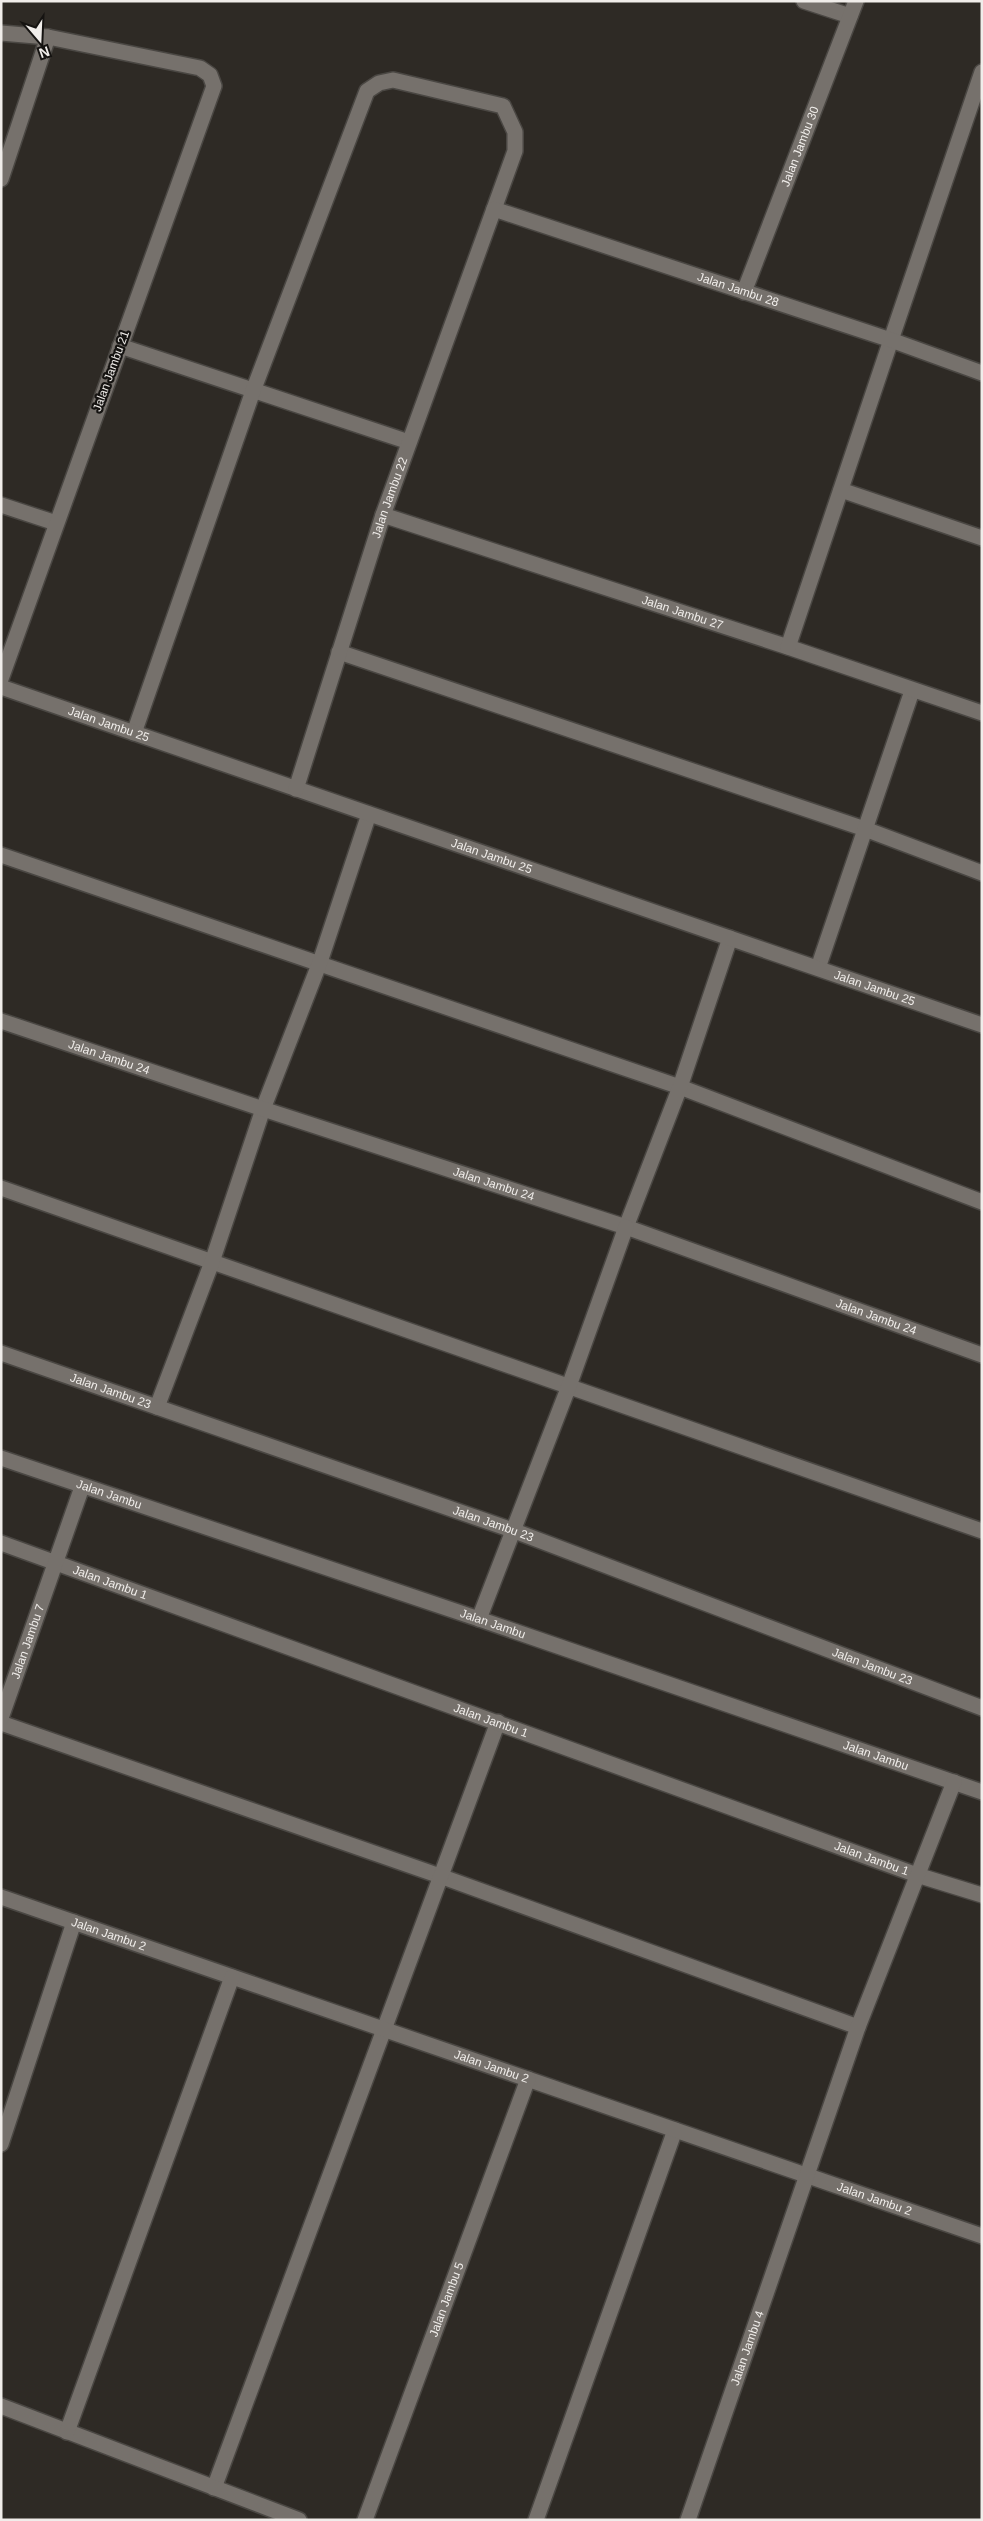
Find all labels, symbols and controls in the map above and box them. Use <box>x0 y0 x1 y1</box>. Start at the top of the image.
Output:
north arrow <box>15 15 65 65</box>
text: N <box>37 43 52 62</box>
street label: Jalan Jambu 30 <box>778 104 822 189</box>
street label: Jalan Jambu 28 <box>696 270 781 310</box>
street label: Jalan Jambu 21 <box>90 329 132 413</box>
street label: Jalan Jambu 22 <box>369 455 410 540</box>
street label: Jalan Jambu 27 <box>640 593 725 633</box>
street label: Jalan Jambu 25 <box>66 704 151 745</box>
street label: Jalan Jambu 25 <box>449 836 534 877</box>
street label: Jalan Jambu 25 <box>832 968 917 1009</box>
street label: Jalan Jambu 24 <box>67 1037 152 1078</box>
street label: Jalan Jambu 24 <box>451 1164 537 1204</box>
street label: Jalan Jambu 24 <box>834 1296 919 1338</box>
street label: Jalan Jambu 23 <box>68 1370 153 1412</box>
street label: Jalan Jambu <box>75 1477 144 1512</box>
street label: Jalan Jambu 23 <box>451 1503 536 1545</box>
street label: Jalan Jambu 1 <box>71 1563 149 1603</box>
street label: Jalan Jambu 7 <box>8 1602 47 1681</box>
street label: Jalan Jambu <box>458 1606 527 1641</box>
street label: Jalan Jambu 23 <box>830 1645 915 1688</box>
street label: Jalan Jambu 1 <box>452 1701 530 1741</box>
street label: Jalan Jambu <box>841 1738 910 1773</box>
street label: Jalan Jambu 1 <box>832 1839 911 1879</box>
street label: Jalan Jambu 2 <box>70 1915 148 1954</box>
street label: Jalan Jambu 2 <box>452 2047 531 2086</box>
street label: Jalan Jambu 2 <box>835 2179 914 2218</box>
street label: Jalan Jambu 5 <box>426 2260 467 2339</box>
street label: Jalan Jambu 4 <box>728 2308 767 2387</box>

